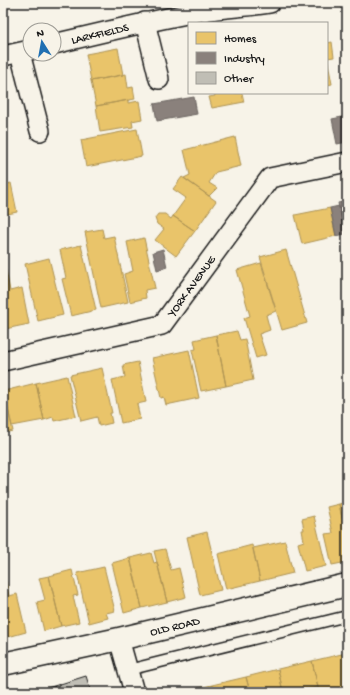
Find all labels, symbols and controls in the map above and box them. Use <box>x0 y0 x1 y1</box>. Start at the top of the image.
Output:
street label: LARKFIELDS <box>70 21 131 49</box>
north arrow <box>22 22 62 62</box>
legend <box>188 22 328 94</box>
text: N <box>36 28 45 41</box>
text: Homes <box>224 33 257 47</box>
text: Industry <box>224 53 265 67</box>
text: Other <box>224 73 255 87</box>
street label: YORK AVENUE <box>165 253 220 321</box>
street label: OLD ROAD <box>149 615 202 640</box>

